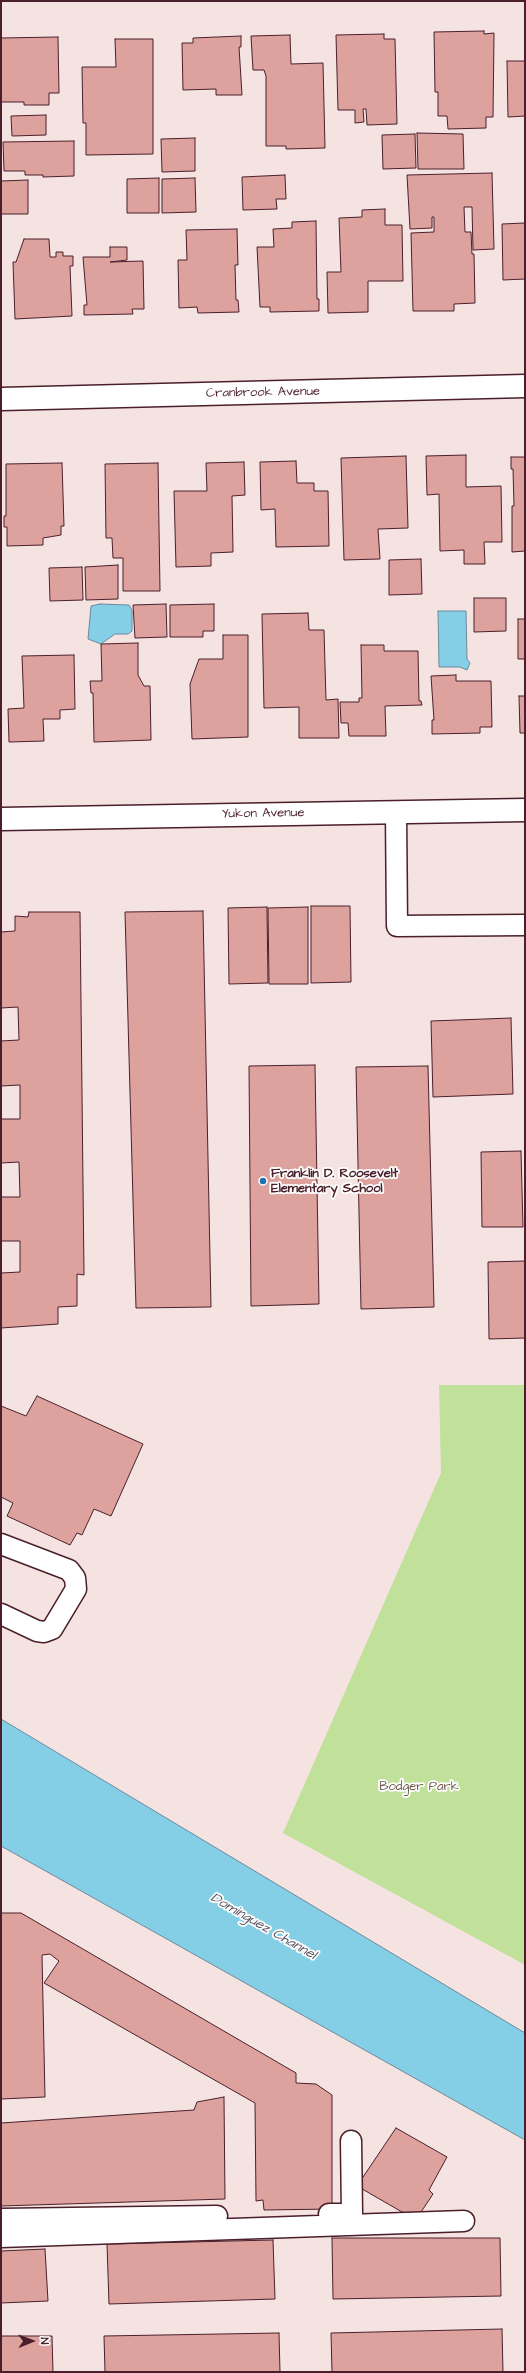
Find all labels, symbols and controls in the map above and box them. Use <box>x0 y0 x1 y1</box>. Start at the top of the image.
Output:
street label: Cranbrook Avenue <box>206 384 320 402</box>
street label: Yukon Avenue <box>221 805 305 823</box>
place label: Franklin D. Roosevelt Elementary School <box>271 1166 398 1197</box>
marker: Franklin D. Roosevelt Elementary School <box>258 1176 268 1186</box>
park label: Bodger Park <box>379 1779 459 1795</box>
water label: Dominguez Channel <box>207 1890 319 1964</box>
north arrow <box>12 2321 52 2361</box>
text: N <box>37 2337 52 2344</box>

